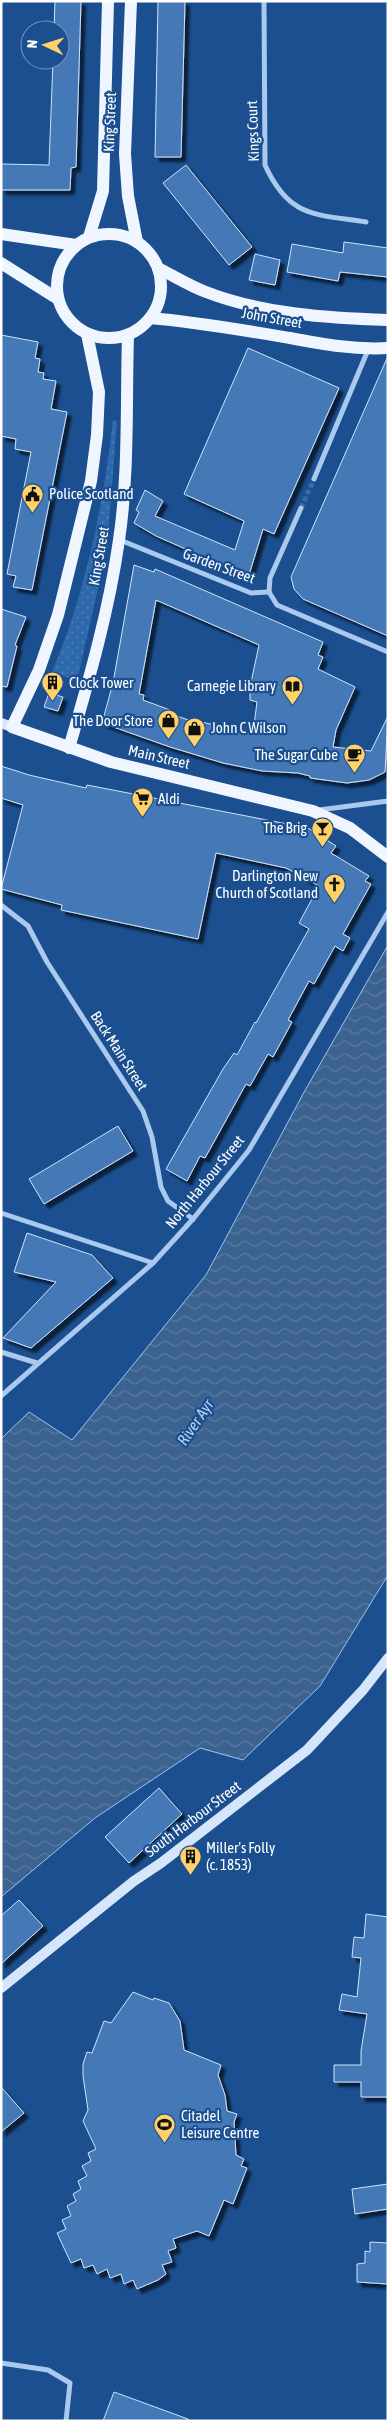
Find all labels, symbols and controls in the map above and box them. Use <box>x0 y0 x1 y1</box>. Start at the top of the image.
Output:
north arrow <box>20 20 70 70</box>
text: N <box>24 39 40 49</box>
street label: King Street <box>100 92 119 152</box>
street label: Kings Court <box>243 100 262 162</box>
street label: John Street <box>240 304 304 331</box>
public building icon: Police Scotland <box>21 482 45 513</box>
place label: Police Scotland <box>49 485 134 502</box>
street label: King Street <box>85 525 112 587</box>
street label: Garden Street <box>181 545 258 586</box>
building icon: Clock Tower <box>41 671 65 702</box>
place label: Clock Tower <box>69 674 134 691</box>
library icon: Carnegie Library <box>280 674 304 705</box>
place label: Carnegie Library <box>187 677 276 694</box>
shop icon: The Door Store <box>157 709 181 740</box>
place label: The Door Store <box>73 712 153 729</box>
shop icon: John C Wilson <box>183 716 207 747</box>
place label: John C Wilson <box>211 719 286 736</box>
street label: Main Street <box>127 741 192 772</box>
cafe icon: The Sugar Cube <box>342 743 366 774</box>
place label: The Sugar Cube <box>255 746 338 763</box>
supermarket icon: Aldi <box>130 787 154 818</box>
place label: Aldi <box>158 790 180 807</box>
bar icon: The Brig <box>311 816 335 847</box>
place label: The Brig <box>263 819 308 836</box>
place label: Darlington New Church of Scotland <box>216 867 318 901</box>
church icon: Darlington New Church of Scotland <box>322 873 346 904</box>
street label: Back Main Street <box>88 1008 151 1094</box>
street label: North Harbour Street <box>162 1132 247 1232</box>
water label: River Ayr <box>173 1395 218 1449</box>
street label: South Harbour Street <box>142 1777 244 1860</box>
place label: Miller's Folly (c. 1853) <box>206 1839 275 1873</box>
building icon: Miller's Folly (c. 1853) <box>178 1845 202 1876</box>
place label: Citadel Leisure Centre <box>181 2107 259 2141</box>
sports icon: Citadel Leisure Centre <box>153 2113 177 2144</box>

